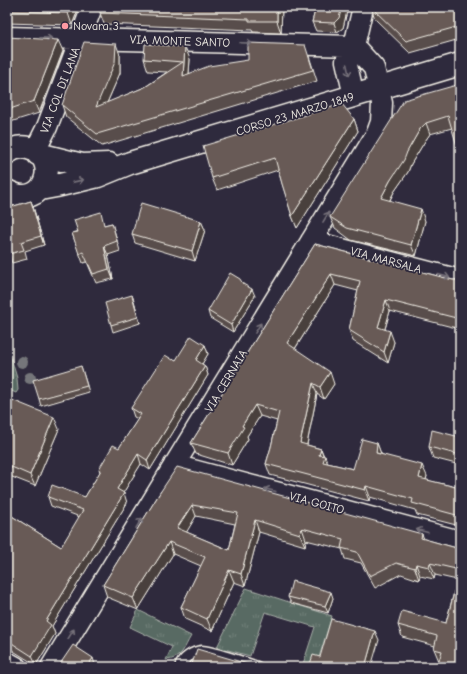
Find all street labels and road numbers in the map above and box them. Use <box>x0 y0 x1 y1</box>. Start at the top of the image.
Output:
street label: VIA MONTE SANTO <box>130 32 231 50</box>
street label: VIA COL DI LANA <box>37 45 83 135</box>
street label: CORSO 23 MARZO 1849 <box>234 89 356 139</box>
street label: VIA MARSALA <box>349 244 423 276</box>
street label: VIA CERNAIA <box>202 347 250 415</box>
street label: VIA GOITO <box>288 489 346 517</box>

